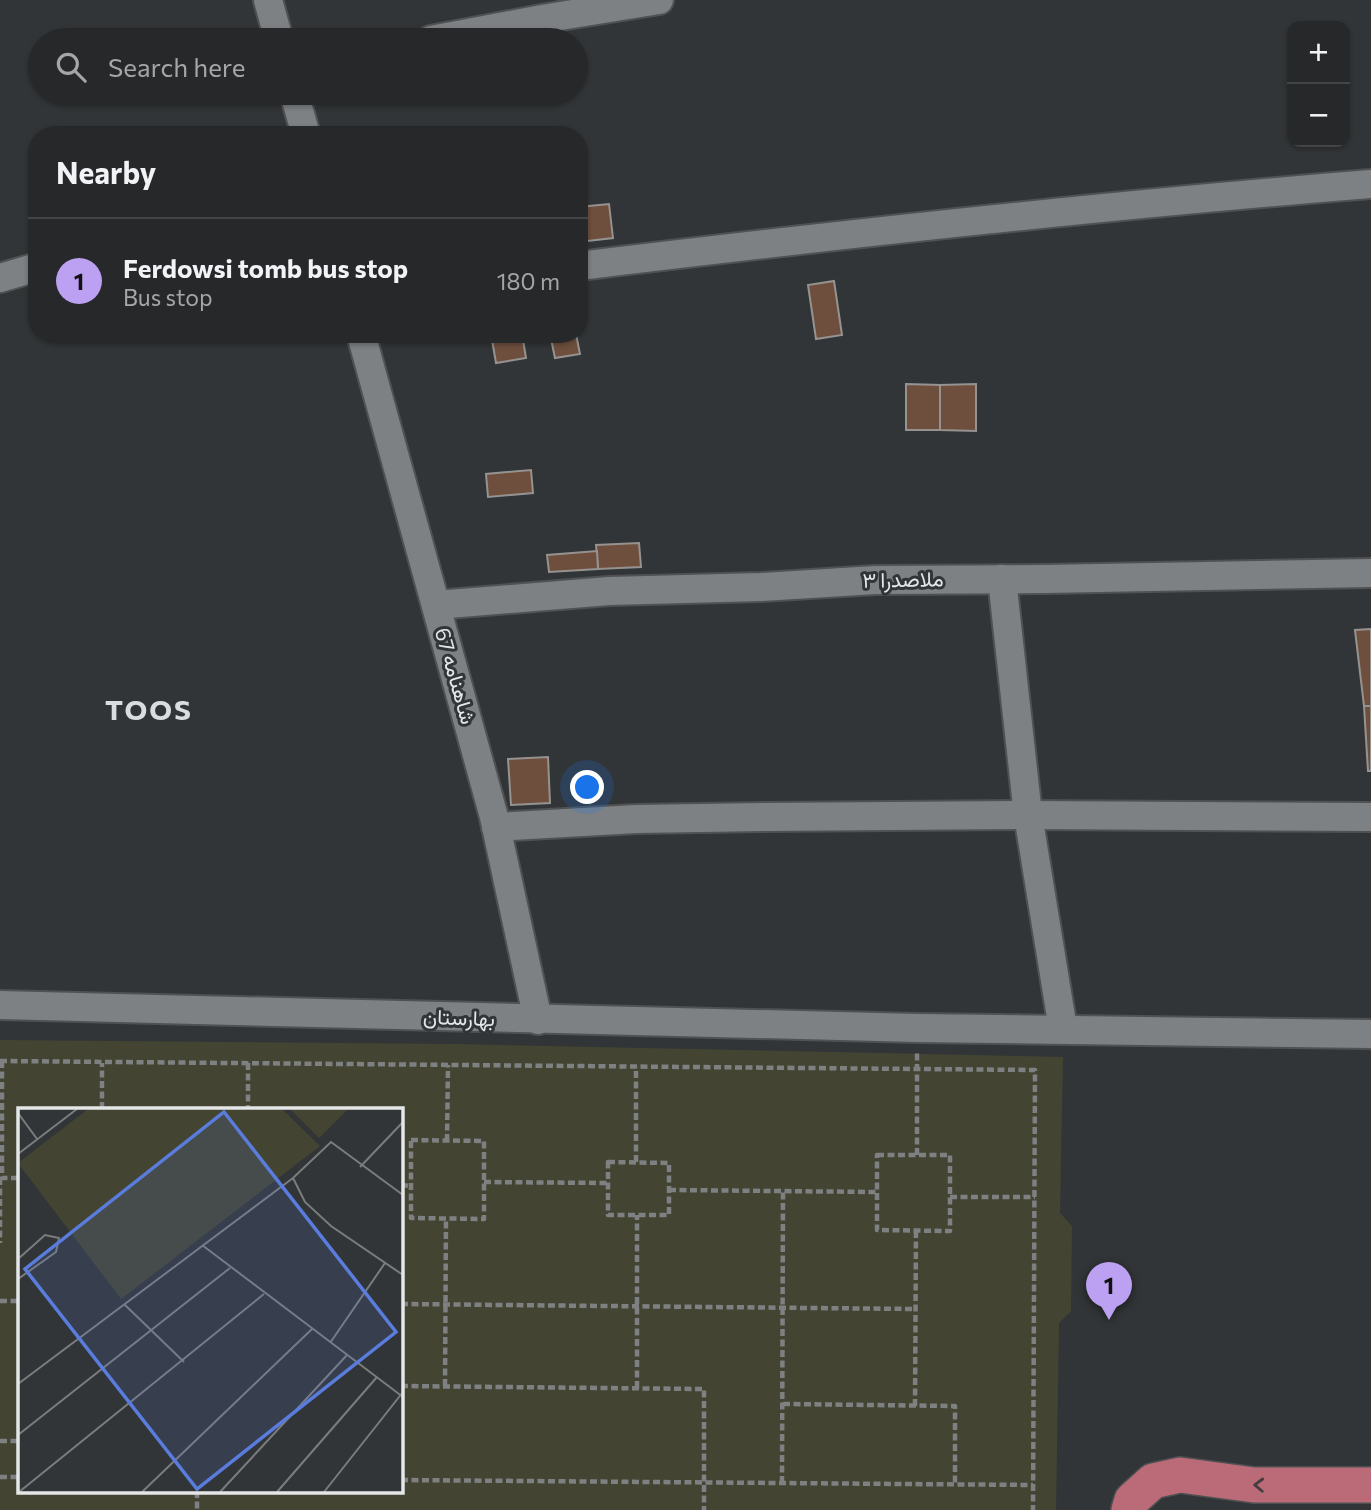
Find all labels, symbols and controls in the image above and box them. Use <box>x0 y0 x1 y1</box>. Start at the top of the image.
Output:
map controls <box>1287 21 1350 147</box>
button: + <box>1287 21 1350 84</box>
search box <box>28 28 588 105</box>
icon: search <box>52 48 90 86</box>
text: Search here <box>108 51 246 82</box>
button: − <box>1287 84 1350 147</box>
text: Nearby <box>56 153 156 190</box>
text: Ferdowsi tomb bus stop <box>123 252 408 283</box>
text: 1 <box>74 267 84 295</box>
text: 180 m <box>497 267 560 295</box>
text: Bus stop <box>123 283 213 311</box>
street label: ملاصدرا ۳ <box>862 565 944 594</box>
street label: شاهنامه 67 <box>431 625 482 727</box>
district label: TOOS <box>105 692 193 726</box>
your location <box>570 770 604 804</box>
street label: بهارستان <box>423 1003 495 1032</box>
inset map <box>18 1108 402 1492</box>
pin: 1 <box>1086 1262 1132 1320</box>
one-way arrow <box>1253 1477 1264 1492</box>

